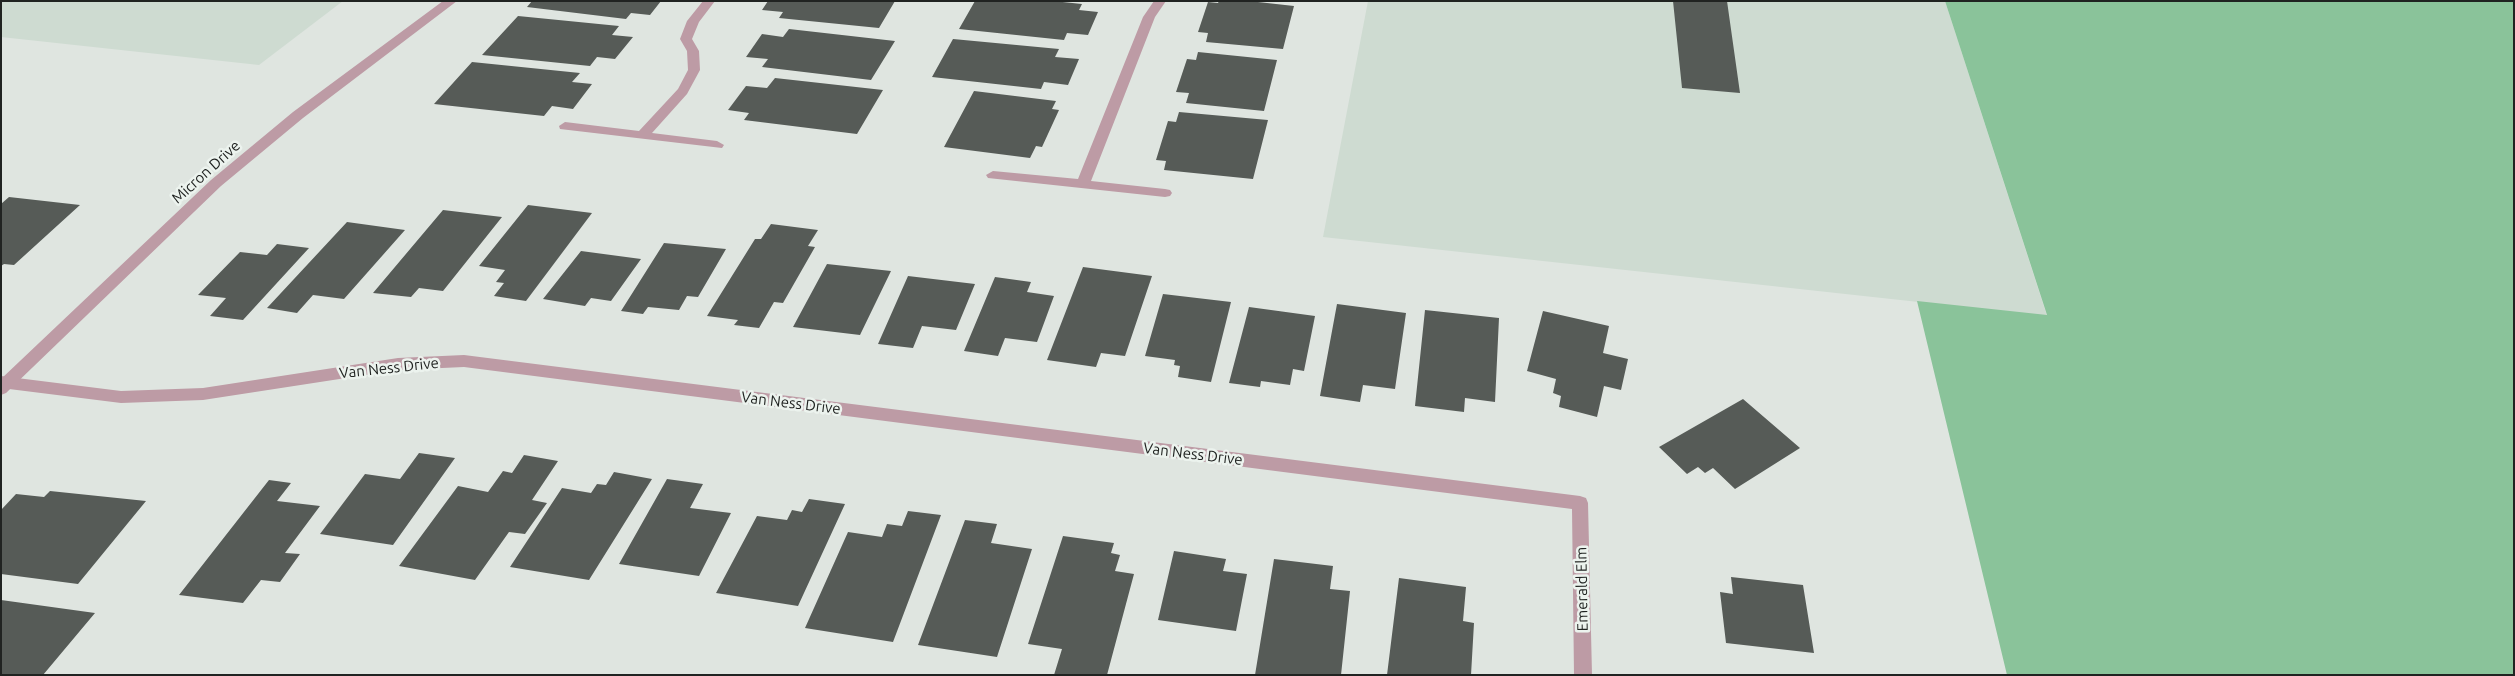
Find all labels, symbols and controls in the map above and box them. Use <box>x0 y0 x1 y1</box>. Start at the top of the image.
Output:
street label: Micron Drive <box>168 137 244 207</box>
street label: Van Ness Drive <box>338 354 440 382</box>
street label: Van Ness Drive <box>740 388 842 418</box>
street label: Van Ness Drive <box>1142 439 1244 469</box>
street label: Emerald Elm <box>1572 547 1592 631</box>

